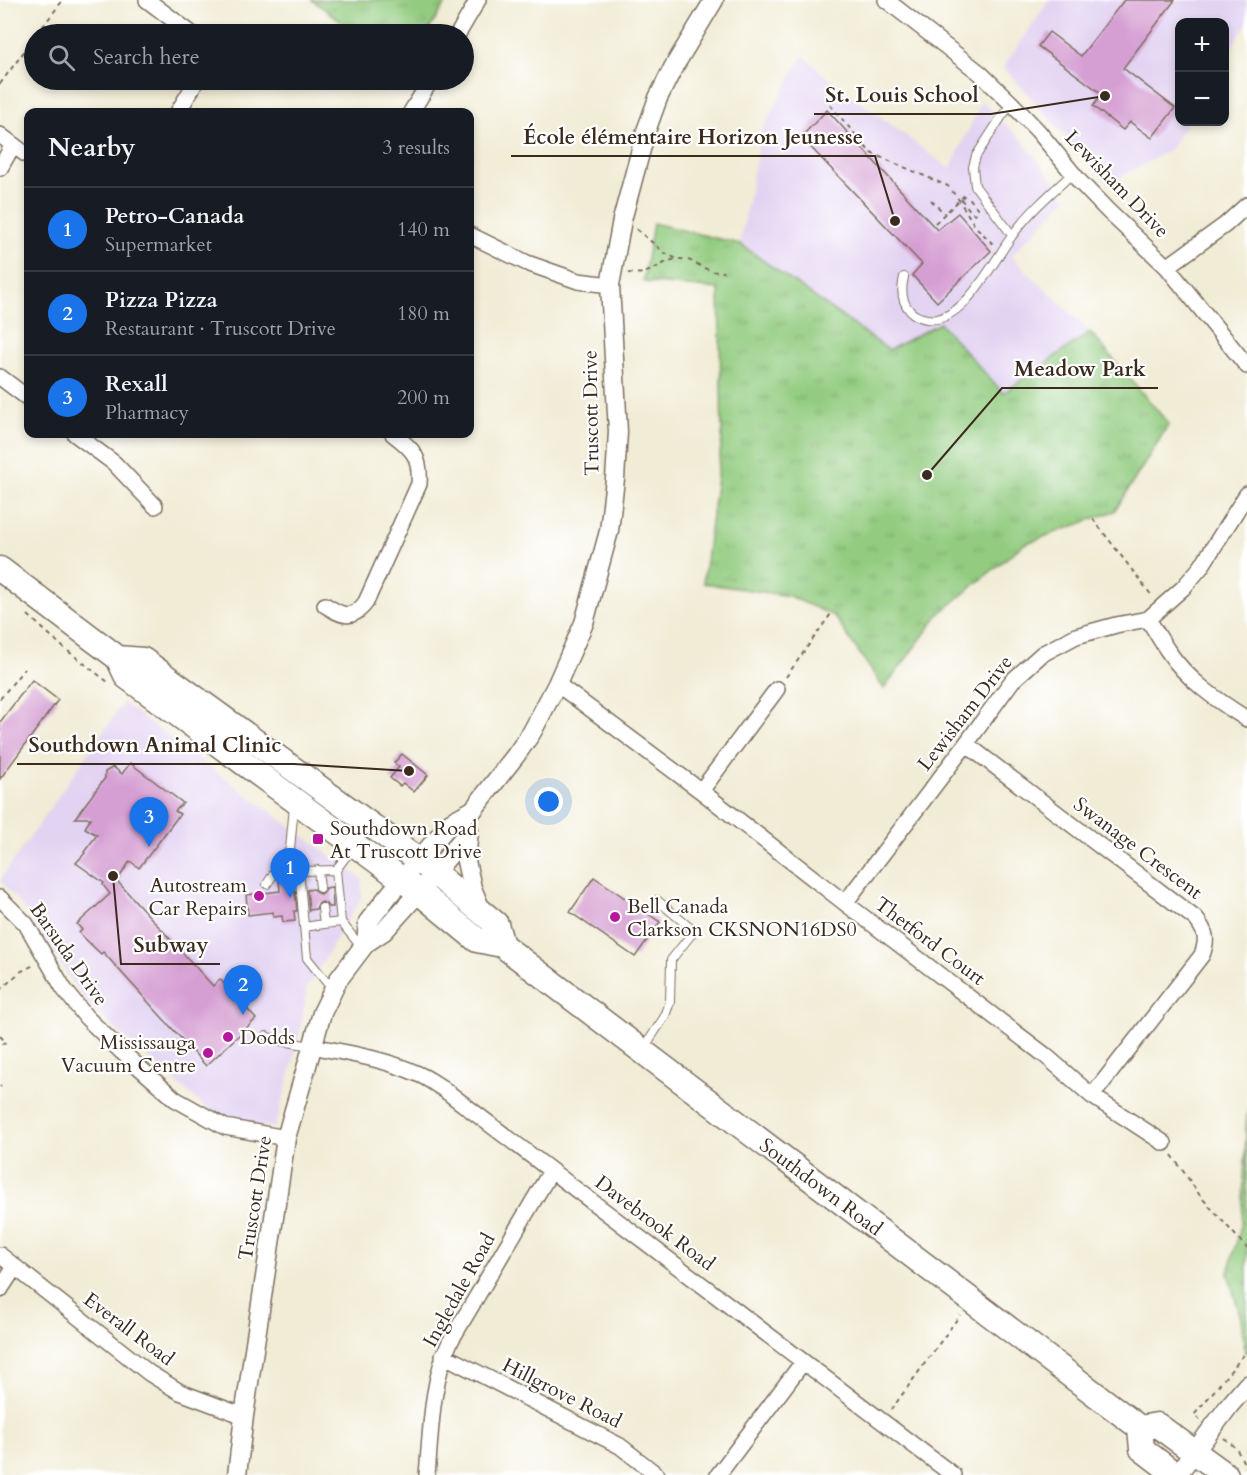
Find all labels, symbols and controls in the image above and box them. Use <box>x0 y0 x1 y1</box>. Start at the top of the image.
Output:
map controls <box>1175 18 1229 126</box>
button: + <box>1175 18 1229 72</box>
search box <box>24 24 474 90</box>
icon: search <box>45 41 78 74</box>
text: Search here <box>93 42 200 72</box>
button: − <box>1175 72 1229 126</box>
callout: St. Louis School <box>814 75 991 114</box>
text: St. Louis School <box>825 81 979 110</box>
callout: École élémentaire Horizon Jeunesse <box>511 117 875 156</box>
text: École élémentaire Horizon Jeunesse <box>523 123 863 152</box>
street label: Lewisham Drive <box>1059 124 1175 244</box>
text: Nearby <box>48 130 136 165</box>
text: 3 results <box>382 134 450 161</box>
text: Petro-Canada <box>105 201 245 231</box>
text: 1 <box>62 216 73 243</box>
text: 140 m <box>397 216 450 243</box>
text: Supermarket <box>105 231 212 258</box>
text: Pizza Pizza <box>105 285 218 315</box>
text: 2 <box>62 300 73 327</box>
text: 180 m <box>397 300 450 327</box>
text: Restaurant · Truscott Drive <box>105 315 336 342</box>
callout: Meadow Park <box>1002 349 1158 388</box>
street label: Truscott Drive <box>576 350 606 476</box>
text: Meadow Park <box>1014 355 1146 384</box>
text: Rexall <box>105 369 168 399</box>
text: 3 <box>62 384 73 411</box>
text: 200 m <box>397 384 450 411</box>
text: Pharmacy <box>105 399 189 426</box>
street label: Lewisham Drive <box>911 650 1019 776</box>
callout: Southdown Animal Clinic <box>17 725 294 764</box>
text: Southdown Animal Clinic <box>28 731 282 760</box>
your location <box>534 787 563 816</box>
street label: Swanage Crescent <box>1068 791 1208 906</box>
pin: 3 <box>130 798 168 847</box>
place label: Southdown Road At Truscott Drive <box>330 815 482 865</box>
marker: Southdown Road At Truscott Drive <box>311 832 325 846</box>
pin: 1 <box>270 848 310 898</box>
place label: Autostream Car Repairs <box>149 872 247 922</box>
marker: Autostream Car Repairs <box>252 889 266 903</box>
street label: Thetford Court <box>869 891 991 992</box>
place label: Bell Canada Clarkson CKSNON16DS0 <box>627 893 857 943</box>
street label: Barsuda Drive <box>23 897 115 1011</box>
marker: Bell Canada Clarkson CKSNON16DS0 <box>608 910 622 924</box>
callout: Subway <box>121 925 220 964</box>
text: Subway <box>134 931 208 960</box>
pin: 2 <box>224 966 262 1015</box>
place label: Dodds <box>240 1024 295 1051</box>
place label: Mississauga Vacuum Centre <box>61 1029 196 1079</box>
marker: Dodds <box>221 1030 235 1044</box>
marker: Mississauga Vacuum Centre <box>201 1046 215 1060</box>
street label: Southdown Road <box>754 1132 888 1242</box>
street label: Truscott Drive <box>232 1134 278 1262</box>
street label: Davebrook Road <box>589 1169 721 1277</box>
street label: Ingledale Road <box>417 1228 502 1352</box>
street label: Everall Road <box>78 1286 180 1372</box>
street label: Hillgrove Road <box>498 1351 627 1435</box>

